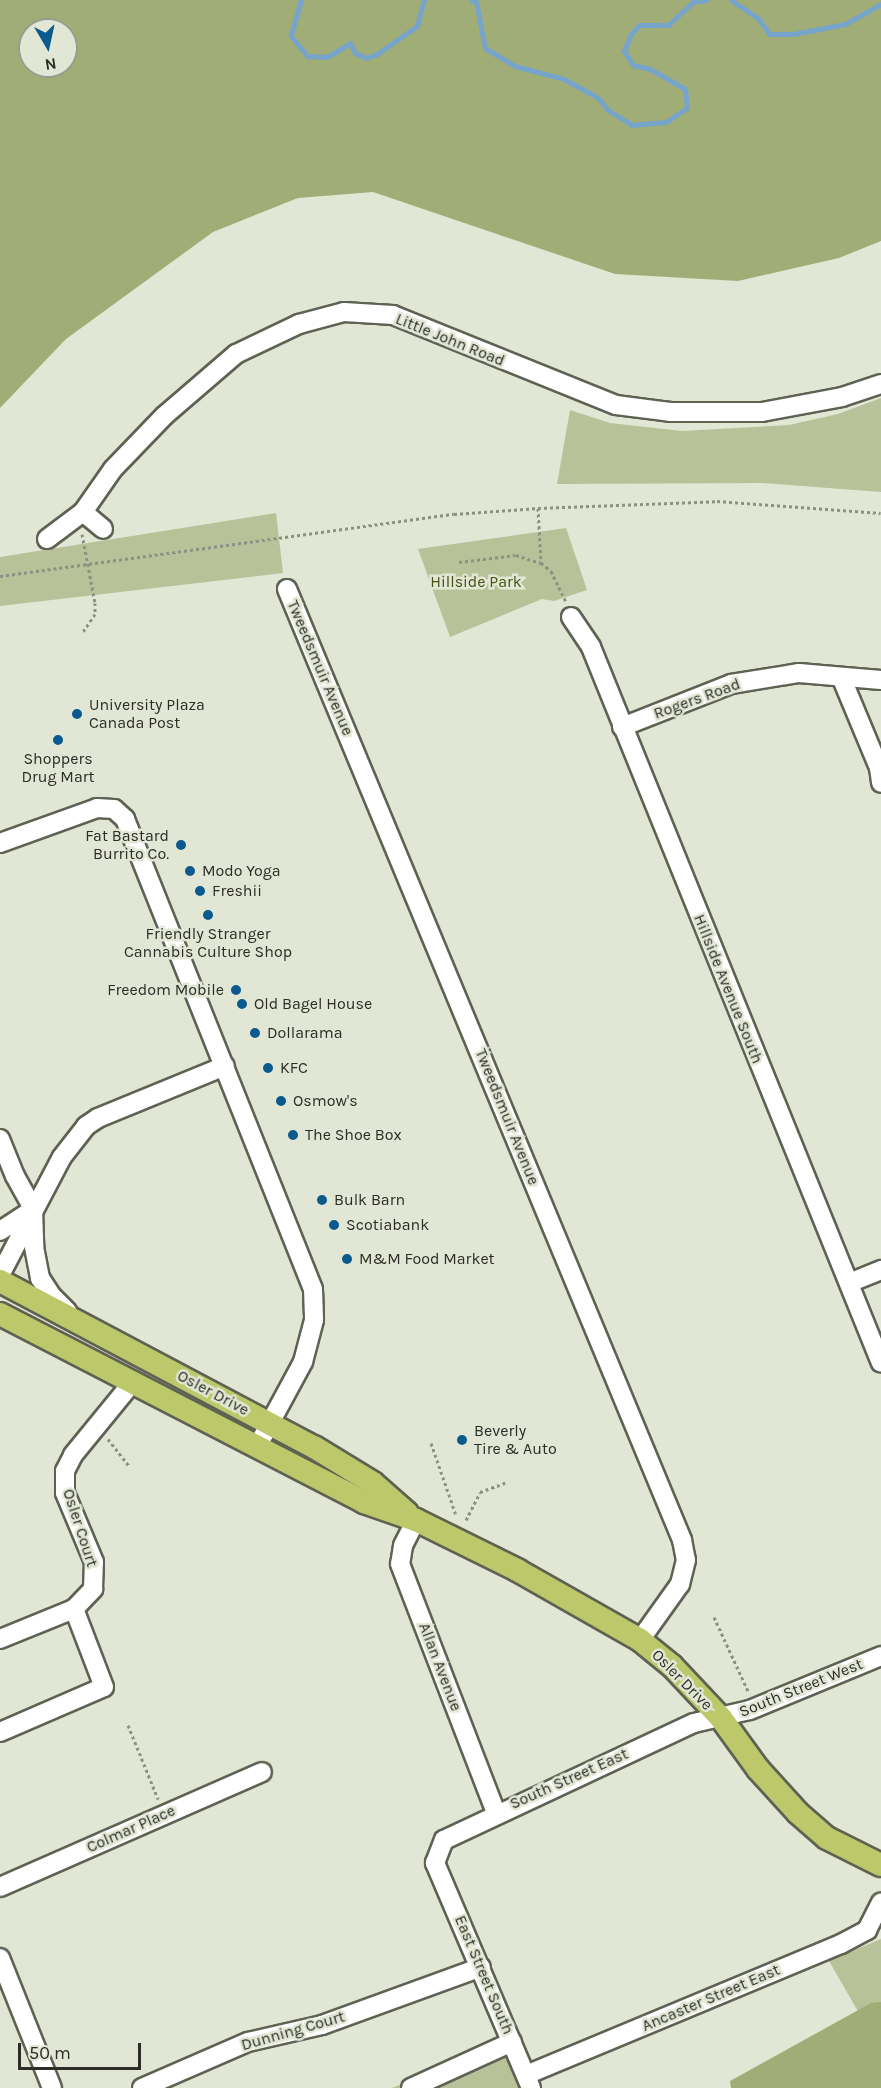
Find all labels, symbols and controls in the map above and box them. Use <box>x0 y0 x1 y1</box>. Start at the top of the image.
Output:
north arrow <box>18 18 78 78</box>
text: N <box>43 54 58 75</box>
street label: Little John Road <box>393 309 507 371</box>
park label: Hillside Park <box>430 572 522 592</box>
street label: Tweedsmuir Avenue <box>283 597 357 739</box>
street label: Rogers Road <box>651 674 743 724</box>
place label: University Plaza Canada Post <box>89 695 205 733</box>
marker: University Plaza Canada Post <box>70 707 84 721</box>
marker: Shoppers Drug Mart <box>51 733 65 747</box>
place label: Shoppers Drug Mart <box>21 749 95 787</box>
place label: Fat Bastard Burrito Co. <box>85 826 169 864</box>
marker: Fat Bastard Burrito Co. <box>174 838 188 852</box>
place label: Modo Yoga <box>202 861 281 881</box>
marker: Modo Yoga <box>183 864 197 878</box>
place label: Freshii <box>212 881 262 901</box>
marker: Freshii <box>193 884 207 898</box>
marker: Friendly Stranger Cannabis Culture Shop <box>201 908 215 922</box>
street label: Hillside Avenue South <box>689 912 767 1066</box>
place label: Friendly Stranger Cannabis Culture Shop <box>124 924 292 962</box>
place label: Freedom Mobile <box>107 980 224 1000</box>
marker: Freedom Mobile <box>229 983 243 997</box>
place label: Old Bagel House <box>254 994 372 1014</box>
marker: Old Bagel House <box>235 997 249 1011</box>
place label: Dollarama <box>267 1023 342 1043</box>
marker: Dollarama <box>248 1026 262 1040</box>
street label: Tweedsmuir Avenue <box>471 1046 543 1188</box>
place label: KFC <box>280 1058 308 1078</box>
marker: KFC <box>261 1061 275 1075</box>
place label: Osmow's <box>293 1091 358 1111</box>
marker: Osmow's <box>274 1094 288 1108</box>
place label: The Shoe Box <box>305 1125 402 1145</box>
marker: The Shoe Box <box>286 1128 300 1142</box>
place label: Bulk Barn <box>334 1190 405 1210</box>
marker: Bulk Barn <box>315 1193 329 1207</box>
place label: Scotiabank <box>346 1215 429 1235</box>
marker: Scotiabank <box>327 1218 341 1232</box>
place label: M&M Food Market <box>359 1249 495 1269</box>
marker: M&M Food Market <box>340 1252 354 1266</box>
street label: Osler Drive <box>174 1366 252 1420</box>
place label: Beverly Tire & Auto <box>474 1421 557 1459</box>
marker: Beverly Tire & Auto <box>455 1433 469 1447</box>
street label: Osler Court <box>58 1486 102 1570</box>
street label: Allan Avenue <box>414 1620 466 1714</box>
street label: Osler Drive <box>647 1645 717 1715</box>
street label: South Street West <box>736 1654 866 1722</box>
street label: South Street East <box>507 1744 631 1814</box>
street label: Colmar Place <box>84 1801 178 1857</box>
street label: East Street South <box>450 1913 518 2037</box>
street label: Ancaster Street East <box>639 1960 783 2036</box>
street label: Dunning Court <box>239 2007 347 2055</box>
scale bar <box>21 2031 144 2069</box>
text: 50 m <box>29 2042 71 2064</box>

